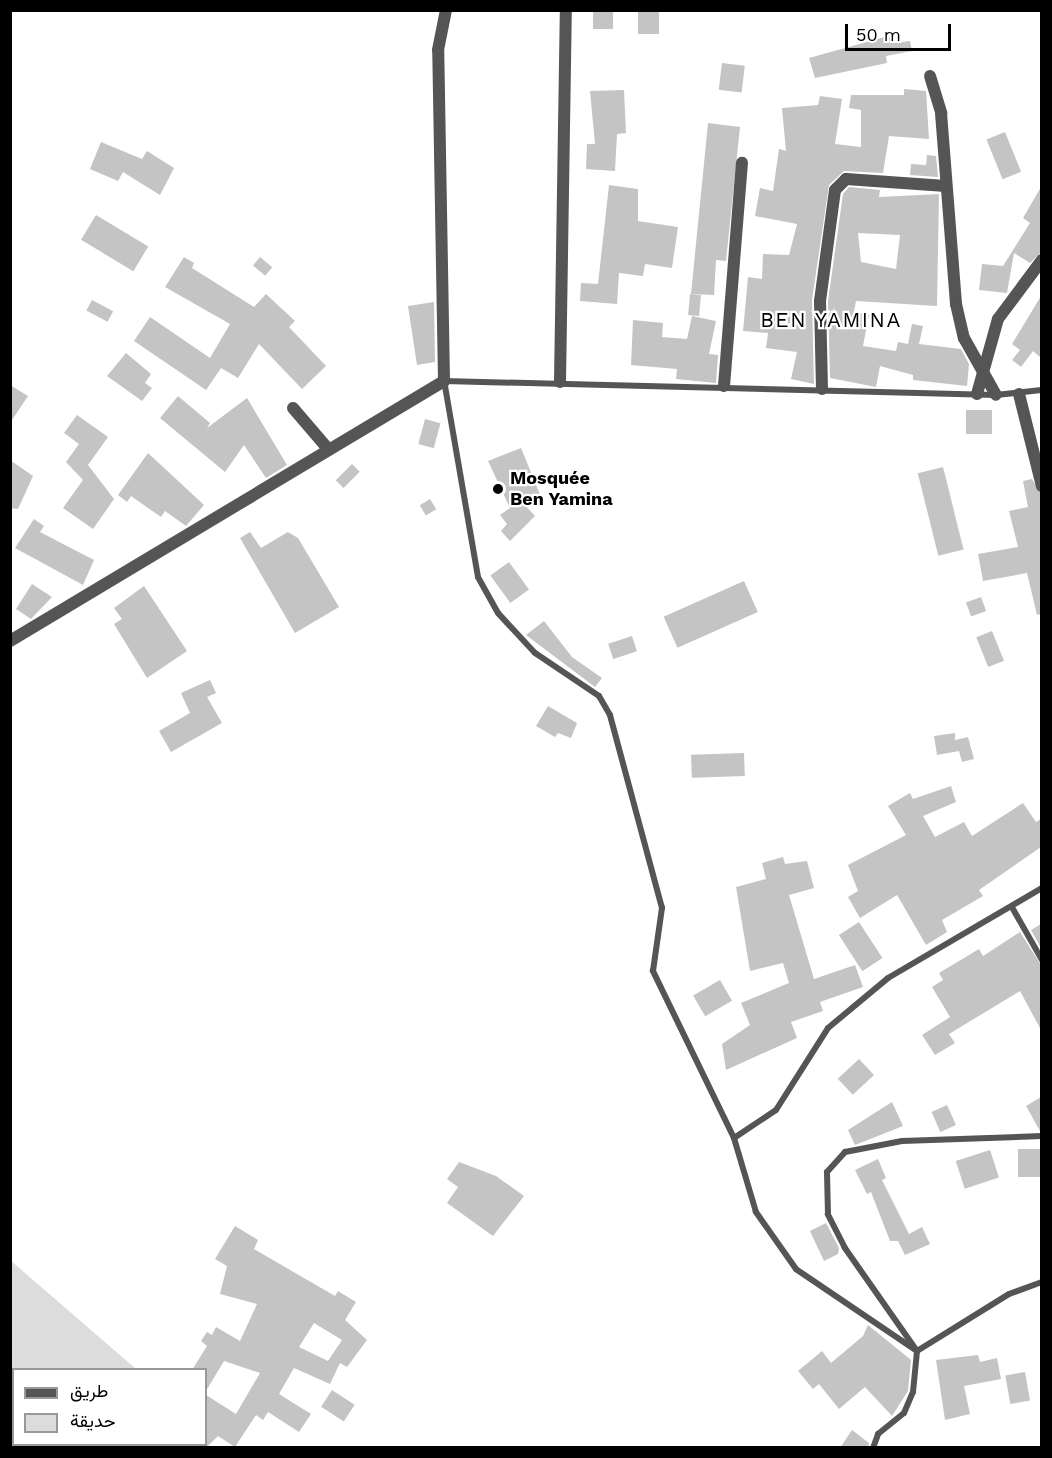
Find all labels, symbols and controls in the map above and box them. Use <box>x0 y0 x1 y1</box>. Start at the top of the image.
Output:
scale bar <box>848 12 954 50</box>
text: 50 m <box>856 24 901 45</box>
district label: BEN YAMINA <box>760 307 902 333</box>
place label: Mosquée Ben Yamina <box>510 468 613 510</box>
marker: Mosquée Ben Yamina <box>491 482 505 496</box>
legend <box>12 1368 207 1446</box>
text: طريق <box>70 1380 108 1401</box>
text: حديقة <box>70 1410 116 1431</box>

